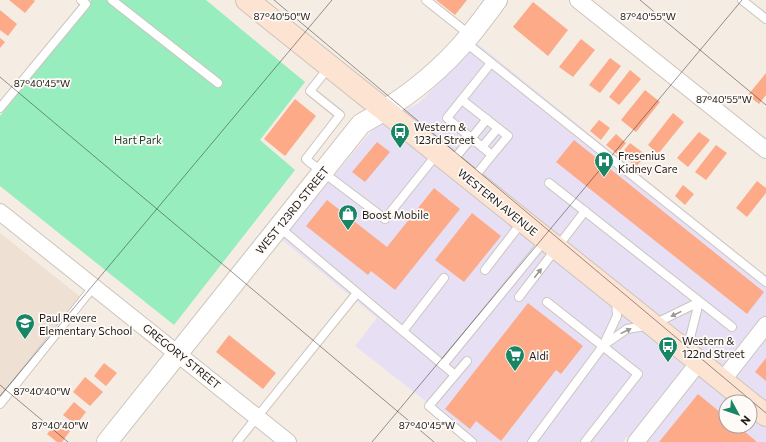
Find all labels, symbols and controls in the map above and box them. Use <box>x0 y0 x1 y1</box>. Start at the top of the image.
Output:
text: 87°40'50"W <box>254 10 310 22</box>
text: 87°40'55"W <box>620 10 676 22</box>
text: 87°40'45"W <box>14 77 70 89</box>
text: 87°40'55"W <box>696 93 752 105</box>
place label: Western & 123rd Street <box>414 120 475 146</box>
bus stop icon: Western & 123rd Street <box>389 121 411 149</box>
park label: Hart Park <box>114 133 162 146</box>
place label: Fresenius Kidney Care <box>618 149 678 175</box>
hospital icon: Fresenius Kidney Care <box>593 150 615 178</box>
street label: WEST 123RD STREET <box>253 164 331 256</box>
street label: WESTERN AVENUE <box>455 166 541 238</box>
shop icon: Boost Mobile <box>337 203 359 231</box>
place label: Boost Mobile <box>362 208 429 221</box>
one-way arrow <box>534 268 542 279</box>
place label: Paul Revere Elementary School <box>39 311 132 337</box>
one-way arrow <box>670 311 681 317</box>
school or university icon: Paul Revere Elementary School <box>14 312 36 340</box>
street label: GREGORY STREET <box>141 321 223 391</box>
one-way arrow <box>620 328 632 335</box>
place label: Western & 122nd Street <box>682 334 745 360</box>
bus stop icon: Western & 122nd Street <box>657 335 679 363</box>
supermarket icon: Aldi <box>504 344 526 372</box>
place label: Aldi <box>529 349 549 362</box>
text: 87°40'40"W <box>13 385 71 397</box>
north arrow <box>718 394 758 434</box>
text: N <box>738 413 754 428</box>
text: 87°40'40"W <box>31 419 89 431</box>
text: 87°40'45"W <box>399 419 455 431</box>

